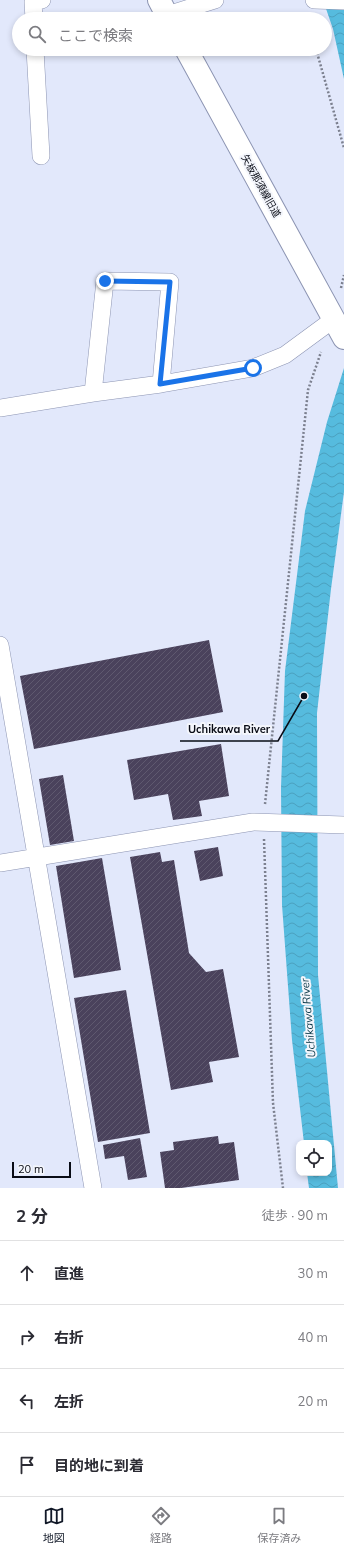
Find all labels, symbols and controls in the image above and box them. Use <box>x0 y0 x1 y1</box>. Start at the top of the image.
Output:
search box <box>12 12 332 56</box>
icon: search <box>26 23 48 45</box>
text: ここで検索 <box>58 26 133 45</box>
street label: 矢板那須線旧道 <box>238 152 284 220</box>
route end <box>96 272 114 290</box>
route start <box>244 359 262 377</box>
callout: Uchikawa River <box>180 718 278 741</box>
text: Uchikawa River <box>188 722 271 736</box>
water label: Uchikawa River <box>297 977 318 1058</box>
map controls <box>296 1140 332 1176</box>
button: locate <box>296 1140 332 1176</box>
scale bar <box>12 1160 71 1179</box>
text: 20 m <box>18 1162 44 1176</box>
text: 2 分 <box>16 1205 48 1226</box>
text: 徒歩 · 90 m <box>262 1207 328 1223</box>
icon: ahead <box>16 1262 38 1284</box>
text: 直進 <box>54 1264 84 1283</box>
text: 30 m <box>298 1265 328 1281</box>
icon: right <box>16 1326 38 1348</box>
text: 右折 <box>54 1328 84 1347</box>
text: 40 m <box>298 1329 328 1345</box>
icon: left <box>16 1390 38 1412</box>
text: 左折 <box>54 1392 84 1411</box>
text: 20 m <box>298 1393 328 1409</box>
icon: arrive <box>16 1454 38 1476</box>
text: 目的地に到着 <box>54 1456 144 1475</box>
tab: 地図 <box>43 1505 65 1545</box>
tab: 経路 <box>150 1505 172 1545</box>
tab: 保存済み <box>257 1505 301 1545</box>

